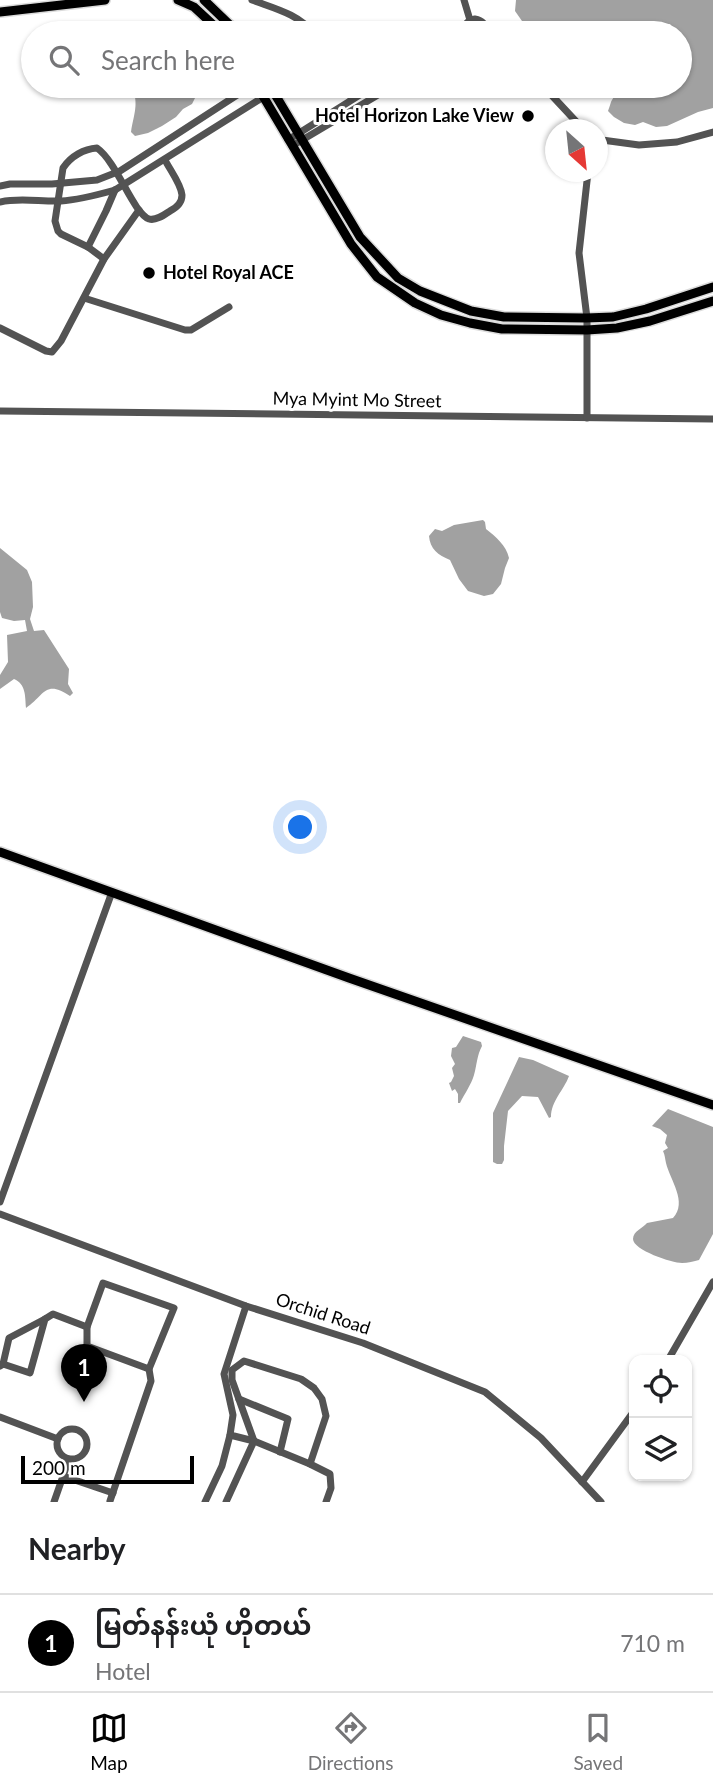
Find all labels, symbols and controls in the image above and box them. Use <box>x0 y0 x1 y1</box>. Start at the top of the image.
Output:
search box <box>21 21 692 98</box>
icon: search <box>45 41 83 79</box>
text: Search here <box>101 44 235 76</box>
place label: Hotel Horizon Lake View <box>315 104 515 126</box>
marker: Hotel Horizon Lake View <box>520 108 536 124</box>
north arrow <box>545 119 608 182</box>
place label: Hotel Royal ACE <box>163 261 294 283</box>
marker: Hotel Royal ACE <box>141 265 157 281</box>
street label: Mya Myint Mo Street <box>272 387 442 411</box>
your location <box>283 810 317 844</box>
street label: Orchid Road <box>273 1287 373 1339</box>
pin: 1 <box>61 1344 107 1402</box>
map controls <box>629 1355 692 1481</box>
button: locate <box>629 1355 692 1418</box>
button: layers <box>629 1418 692 1481</box>
scale bar <box>21 1453 194 1485</box>
text: 200 m <box>32 1456 86 1479</box>
text: Nearby <box>28 1530 126 1566</box>
text: မြတ်နန်းယုံ ဟိုတယ် <box>95 1609 311 1641</box>
text: 1 <box>44 1629 58 1657</box>
text: 710 m <box>620 1629 685 1657</box>
text: Hotel <box>95 1657 151 1685</box>
tab: Map <box>90 1709 128 1774</box>
tab: Directions <box>308 1709 394 1774</box>
tab: Saved <box>573 1709 623 1774</box>

